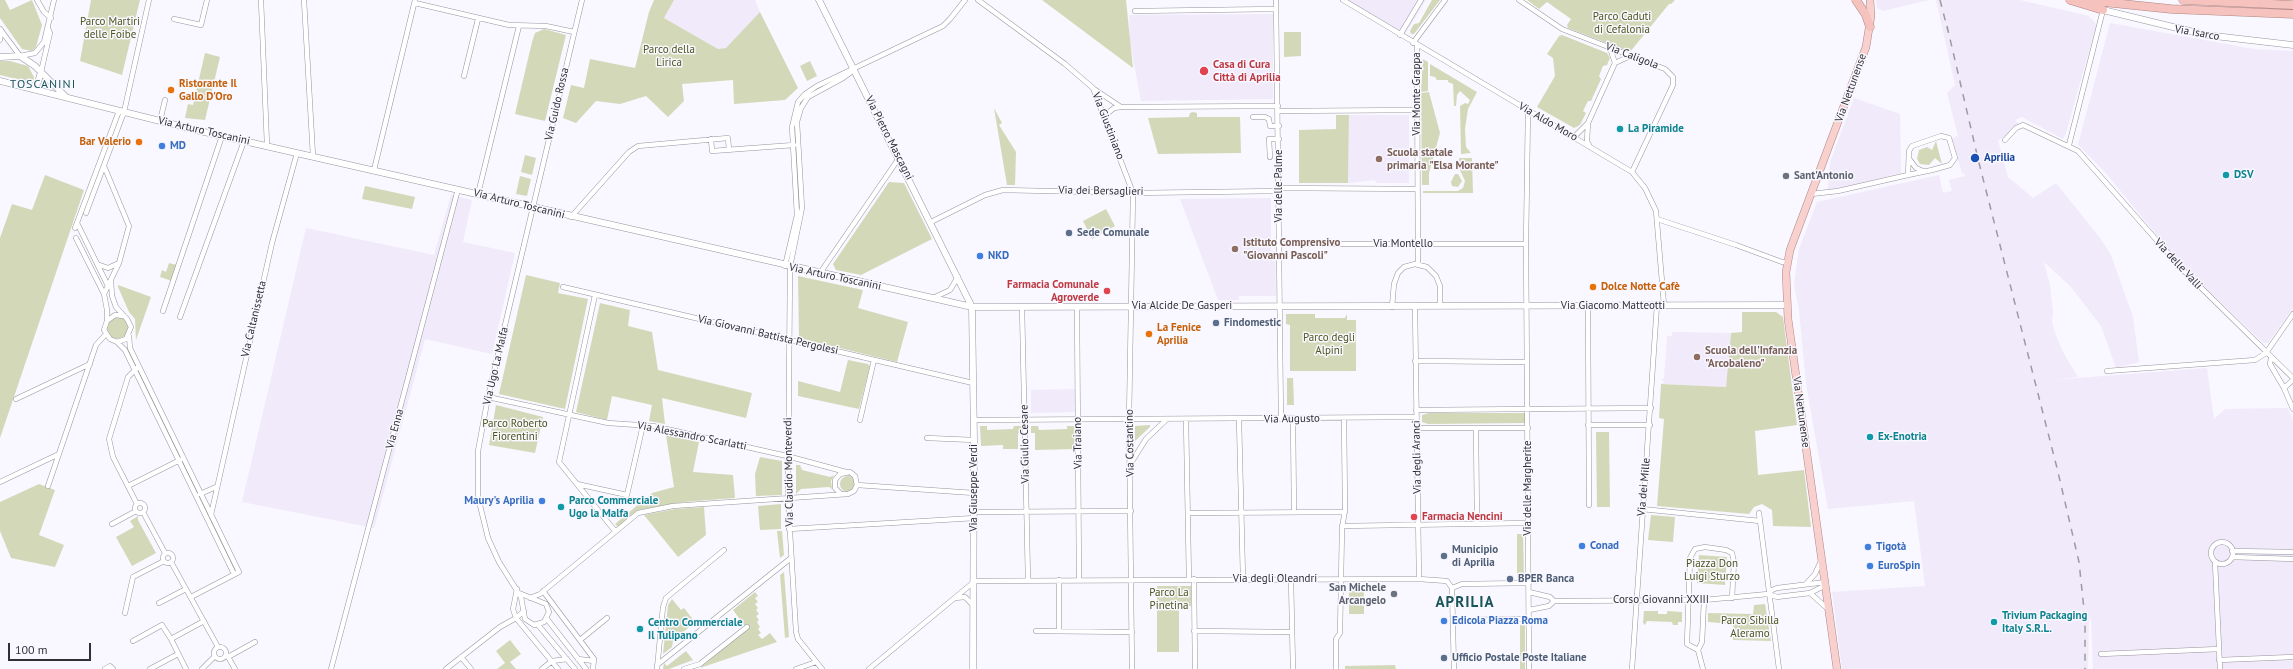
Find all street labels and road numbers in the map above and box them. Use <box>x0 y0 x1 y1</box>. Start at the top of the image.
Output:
street label: Via Isarco <box>2174 23 2220 43</box>
street label: Via Caligola <box>1604 40 1660 72</box>
street label: Via Monte Grappa <box>1410 52 1424 136</box>
street label: Via Nettunense <box>1833 52 1869 124</box>
street label: Via Guido Rossa <box>542 66 572 142</box>
street label: Via Giustiniano <box>1089 91 1127 161</box>
street label: Via Pietro Mascagni <box>862 94 916 182</box>
street label: Via Aldo Moro <box>1516 100 1580 144</box>
street label: Via Arturo Toscanini <box>157 114 251 148</box>
street label: Via delle Palme <box>1272 150 1286 222</box>
street label: Via dei Bersaglieri <box>1058 184 1144 198</box>
street label: Via Arturo Toscanini <box>472 186 566 222</box>
street label: Via delle Valli <box>2151 236 2205 292</box>
street label: Via Montello <box>1373 237 1433 251</box>
street label: Via Arturo Toscanini <box>788 261 882 293</box>
street label: Via Caltanissetta <box>239 279 269 359</box>
street label: Via Alcide De Gasperi <box>1132 299 1232 313</box>
street label: Via Giacomo Matteotti <box>1561 299 1665 313</box>
street label: Via Giovanni Battista Pergolesi <box>696 312 840 358</box>
street label: Via Ugo La Malfa <box>481 326 511 406</box>
street label: Via Nettunense <box>1789 376 1813 448</box>
street label: Via Giulio Cesare <box>1018 404 1032 484</box>
street label: Via Enna <box>383 408 407 450</box>
street label: Via Costantino <box>1123 409 1137 477</box>
street label: Via Augusto <box>1264 412 1320 426</box>
street label: Via Claudio Monteverdi <box>781 417 797 527</box>
street label: Via Traiano <box>1071 417 1085 469</box>
street label: Via Alessandro Scarlatti <box>636 419 748 453</box>
street label: Via degli Aranci <box>1410 420 1424 494</box>
street label: Via delle Margherite <box>1521 440 1535 536</box>
street label: Via Giuseppe Verdi <box>967 444 981 532</box>
street label: Via dei Mille <box>1635 457 1653 517</box>
street label: Via degli Oleandri <box>1233 572 1317 586</box>
street label: Corso Giovanni XXIII <box>1613 593 1709 607</box>

